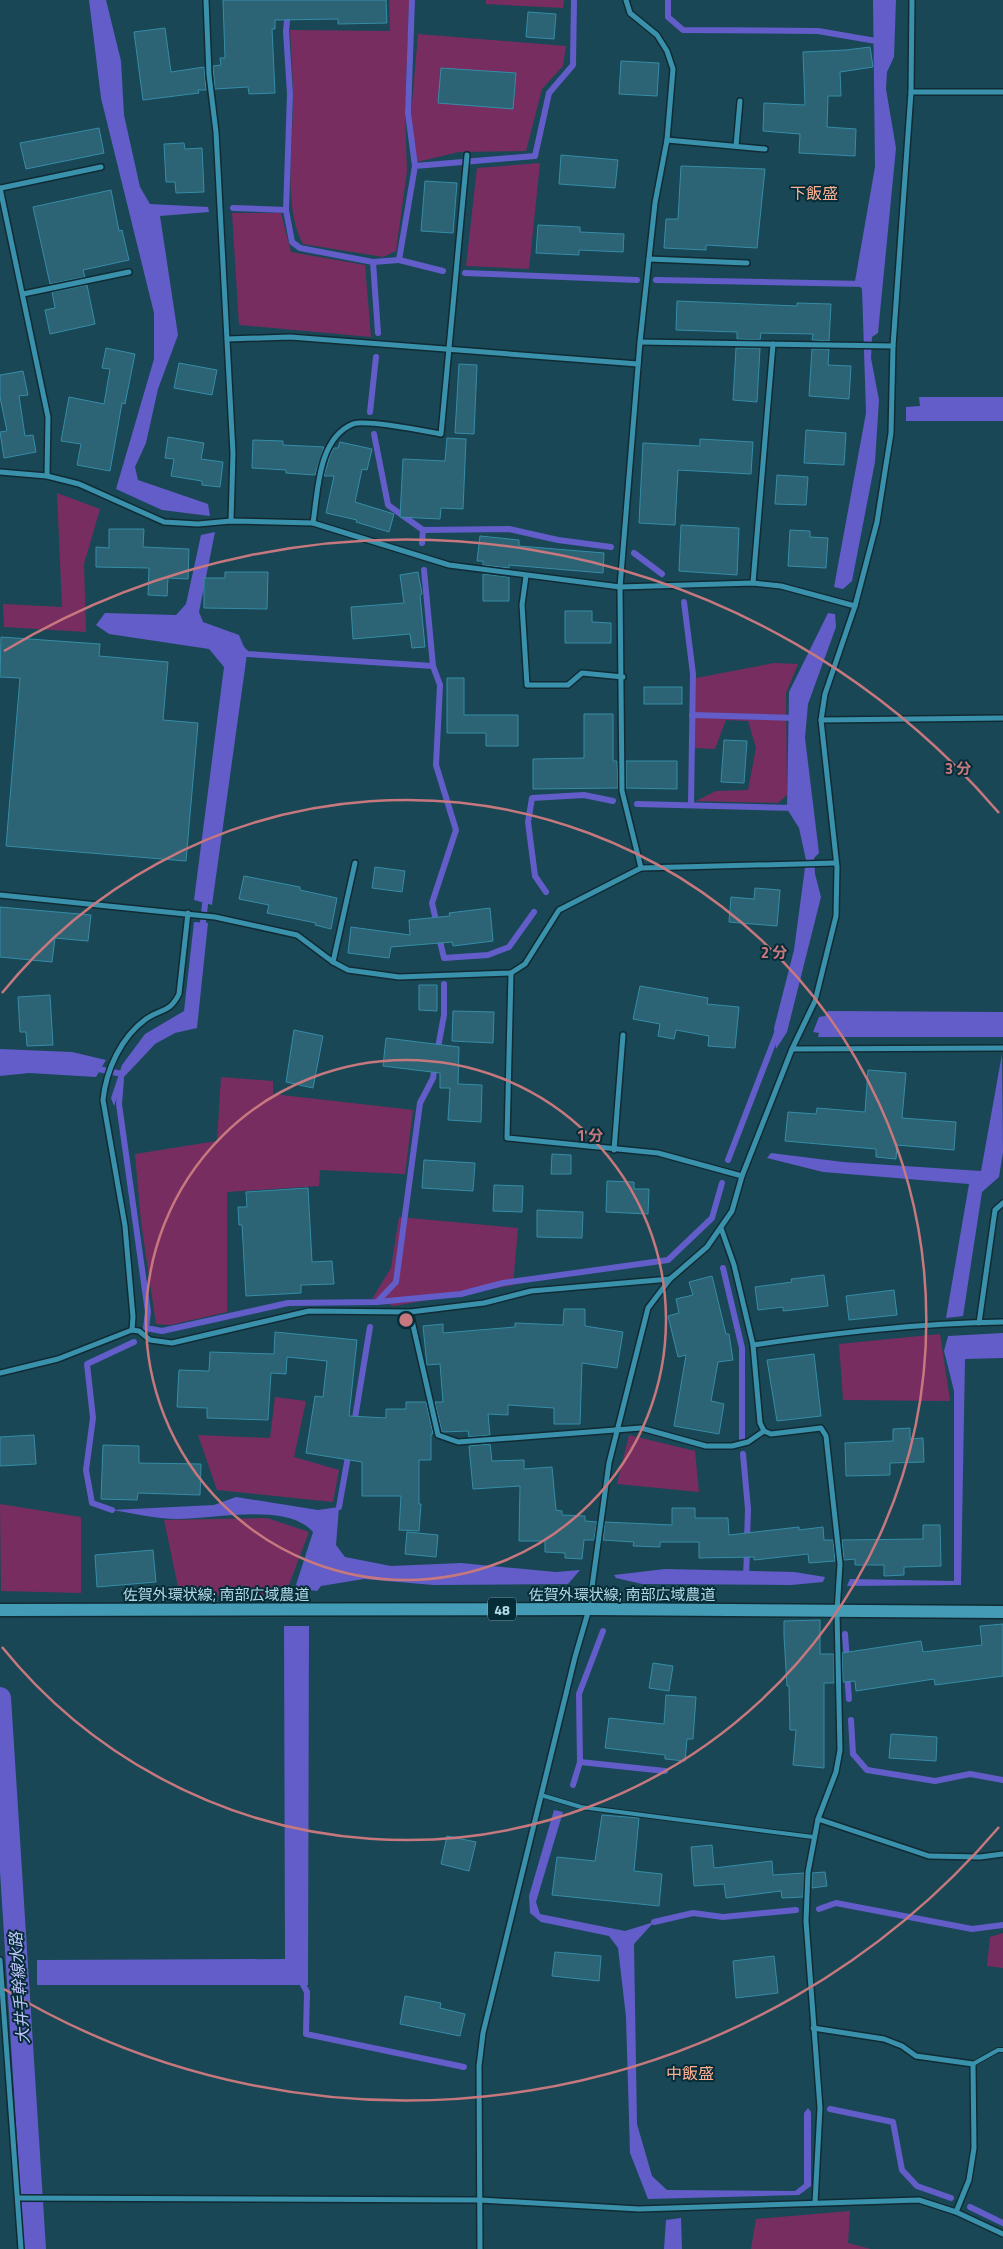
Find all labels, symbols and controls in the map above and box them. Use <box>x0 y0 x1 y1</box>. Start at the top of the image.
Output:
district label: 下飯盛 <box>790 181 838 205</box>
text: 3 分 <box>945 757 971 780</box>
text: 2 分 <box>761 941 787 964</box>
text: 1 分 <box>577 1124 603 1147</box>
centre of rings <box>397 1311 415 1329</box>
street label: 佐賀外環状線; 南部広域農道 <box>122 1583 310 1606</box>
street label: 佐賀外環状線; 南部広域農道 <box>528 1583 716 1606</box>
road number: 48 <box>488 1598 516 1620</box>
water label: 大井手幹線水路 <box>3 1929 35 2045</box>
district label: 中飯盛 <box>666 2061 714 2085</box>

